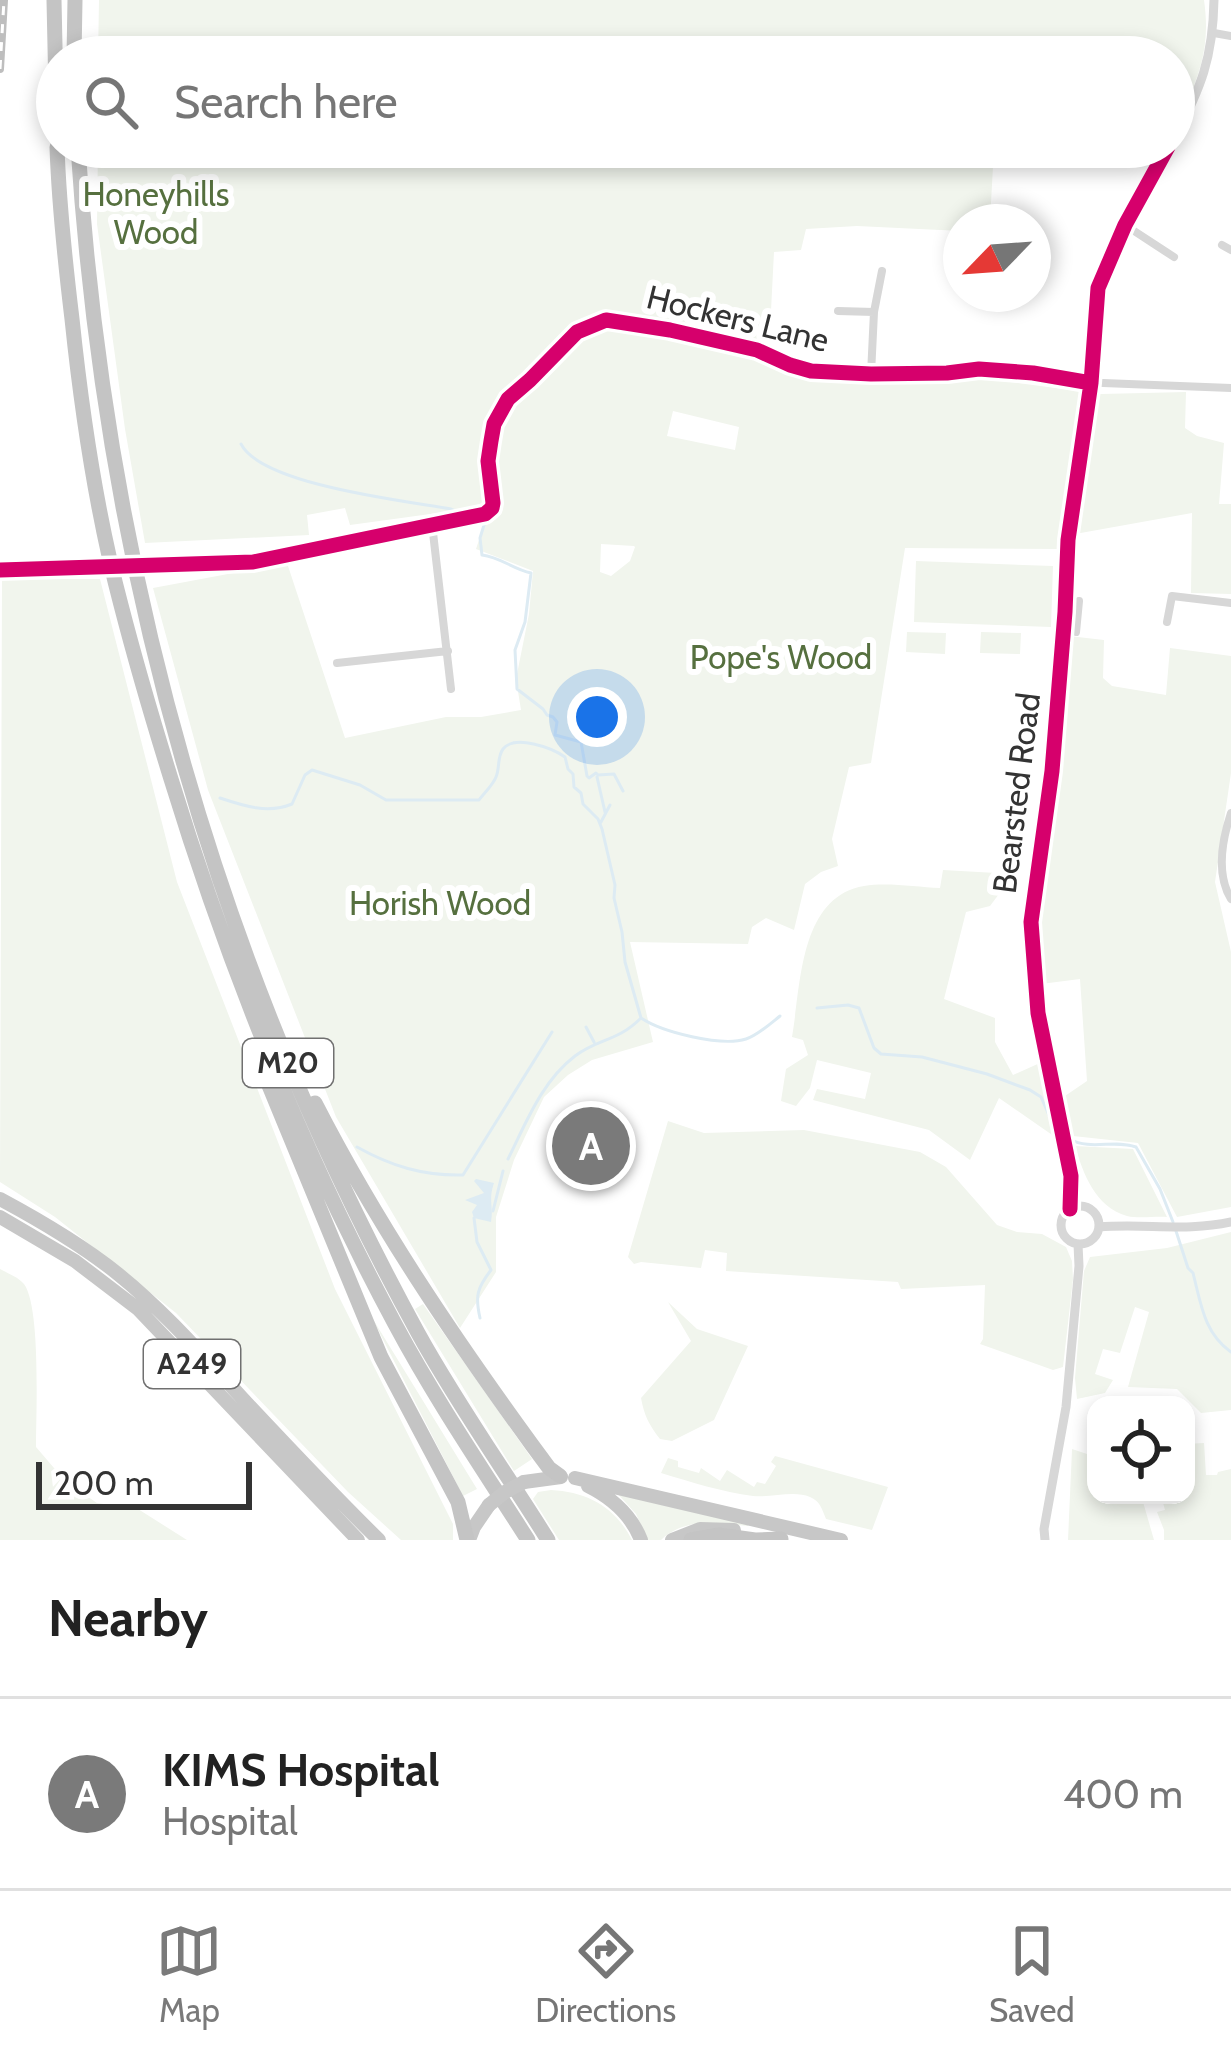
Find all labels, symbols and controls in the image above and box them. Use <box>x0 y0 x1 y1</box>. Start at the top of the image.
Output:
search box <box>36 36 1195 168</box>
icon: search <box>78 69 144 135</box>
text: Search here <box>174 75 398 129</box>
park label: Honeyhills Wood <box>83 174 229 252</box>
north arrow <box>943 204 1051 312</box>
street label: Hockers Lane <box>643 276 833 360</box>
park label: Pope's Wood <box>690 637 872 677</box>
your location <box>567 687 627 747</box>
street label: Bearsted Road <box>984 690 1048 896</box>
park label: Horish Wood <box>349 883 531 923</box>
road number: M20 <box>243 1039 333 1087</box>
pin: A <box>552 1101 630 1191</box>
road number: A249 <box>144 1340 240 1388</box>
map controls <box>1087 1396 1195 1504</box>
button: locate <box>1087 1396 1195 1504</box>
scale bar <box>36 1456 252 1509</box>
text: 200 m <box>54 1463 154 1503</box>
text: Nearby <box>48 1587 208 1649</box>
text: KIMS Hospital <box>162 1743 440 1797</box>
text: A <box>75 1770 99 1818</box>
text: 400 m <box>1063 1770 1183 1818</box>
text: Hospital <box>162 1797 298 1845</box>
tab: Map <box>156 1918 222 2030</box>
tab: Directions <box>535 1918 676 2030</box>
tab: Saved <box>989 1918 1075 2030</box>

